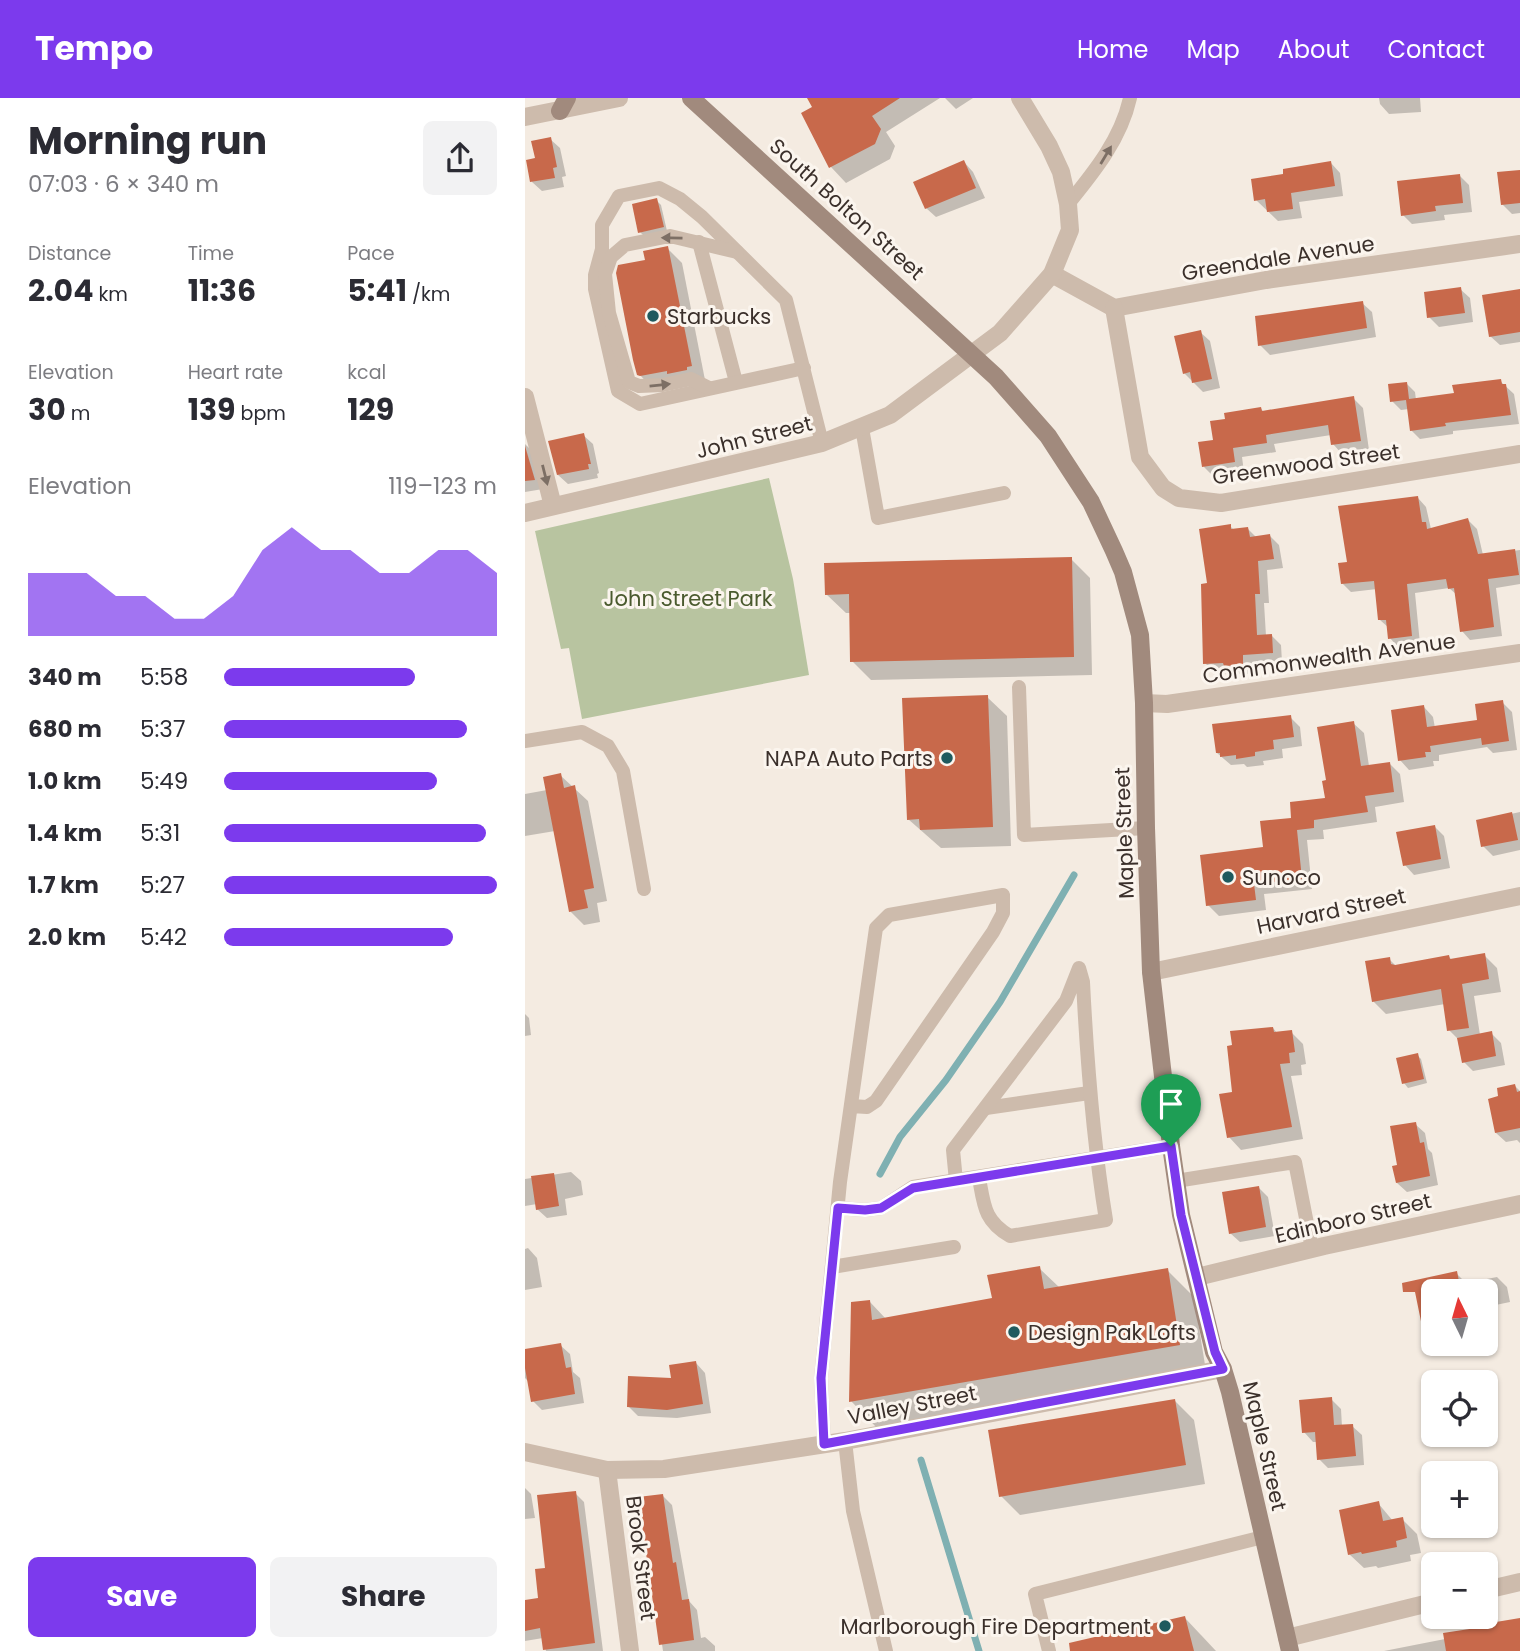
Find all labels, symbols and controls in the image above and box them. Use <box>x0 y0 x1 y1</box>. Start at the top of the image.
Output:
text: Tempo <box>35 25 153 72</box>
text: Home <box>1077 33 1149 66</box>
text: Map <box>1187 33 1240 66</box>
text: About <box>1278 33 1349 66</box>
text: Contact <box>1387 33 1485 66</box>
text: Morning run <box>28 114 267 167</box>
button: share <box>423 121 497 195</box>
street label: South Bolton Street <box>763 132 931 286</box>
one-way arrow <box>1100 145 1112 164</box>
text: 07:03 · 6 × 340 m <box>28 168 219 200</box>
street label: Greendale Avenue <box>1180 228 1376 288</box>
one-way arrow <box>661 233 683 244</box>
text: Distance <box>28 240 111 267</box>
text: Time <box>188 240 234 267</box>
text: Pace <box>347 240 395 267</box>
text: 2.04 <box>28 269 93 312</box>
text: 11:36 <box>188 269 256 312</box>
text: 5:41 <box>347 269 407 312</box>
text: km <box>93 281 128 308</box>
text: /km <box>407 281 450 308</box>
place label: Starbucks <box>667 302 771 331</box>
marker: Starbucks <box>645 308 661 324</box>
text: Elevation <box>28 359 114 386</box>
text: Heart rate <box>188 359 283 386</box>
text: kcal <box>347 359 386 386</box>
one-way arrow <box>650 379 672 390</box>
text: 30 <box>28 388 66 431</box>
text: 139 <box>188 388 236 431</box>
text: 129 <box>347 388 394 431</box>
text: m <box>66 400 90 427</box>
text: bpm <box>236 400 286 427</box>
street label: John Street <box>693 409 815 465</box>
street label: Greenwood Street <box>1210 436 1402 492</box>
one-way arrow <box>540 465 551 487</box>
text: Elevation <box>28 470 132 502</box>
text: 119–123 m <box>388 470 497 502</box>
park label: John Street Park <box>603 584 773 613</box>
street label: Commonwealth Avenue <box>1201 626 1457 690</box>
text: 340 m <box>28 661 102 693</box>
text: 5:58 <box>140 661 188 693</box>
text: 680 m <box>28 713 102 745</box>
text: 5:37 <box>140 713 185 745</box>
place label: NAPA Auto Parts <box>765 744 933 773</box>
marker: NAPA Auto Parts <box>939 750 955 766</box>
text: 1.0 km <box>28 765 102 797</box>
text: 5:49 <box>140 765 188 797</box>
street label: Maple Street <box>1107 767 1141 899</box>
text: 1.4 km <box>28 817 102 849</box>
text: 5:31 <box>140 817 180 849</box>
place label: Sunoco <box>1242 863 1321 892</box>
text: 1.7 km <box>28 869 99 901</box>
text: 5:27 <box>140 869 185 901</box>
marker: Sunoco <box>1220 869 1236 885</box>
street label: Harvard Street <box>1254 881 1408 941</box>
text: 2.0 km <box>28 921 106 953</box>
text: 5:42 <box>140 921 187 953</box>
pin <box>1141 1074 1201 1146</box>
icon: arrive <box>1152 1085 1190 1123</box>
street label: Edinboro Street <box>1272 1186 1434 1250</box>
north arrow <box>1421 1279 1498 1356</box>
map controls <box>1421 1279 1498 1629</box>
place label: Design Pak Lofts <box>1028 1318 1196 1347</box>
marker: Design Pak Lofts <box>1006 1324 1022 1340</box>
button: locate <box>1421 1370 1498 1447</box>
street label: Valley Street <box>845 1378 979 1432</box>
street label: Maple Street <box>1236 1379 1294 1513</box>
button: + <box>1421 1461 1498 1538</box>
street label: Brook Street <box>619 1494 663 1622</box>
button: − <box>1421 1552 1498 1629</box>
button: Save <box>28 1557 256 1637</box>
button: Share <box>270 1557 497 1637</box>
place label: Marlborough Fire Department <box>840 1612 1151 1641</box>
marker: Marlborough Fire Department <box>1157 1618 1173 1634</box>

